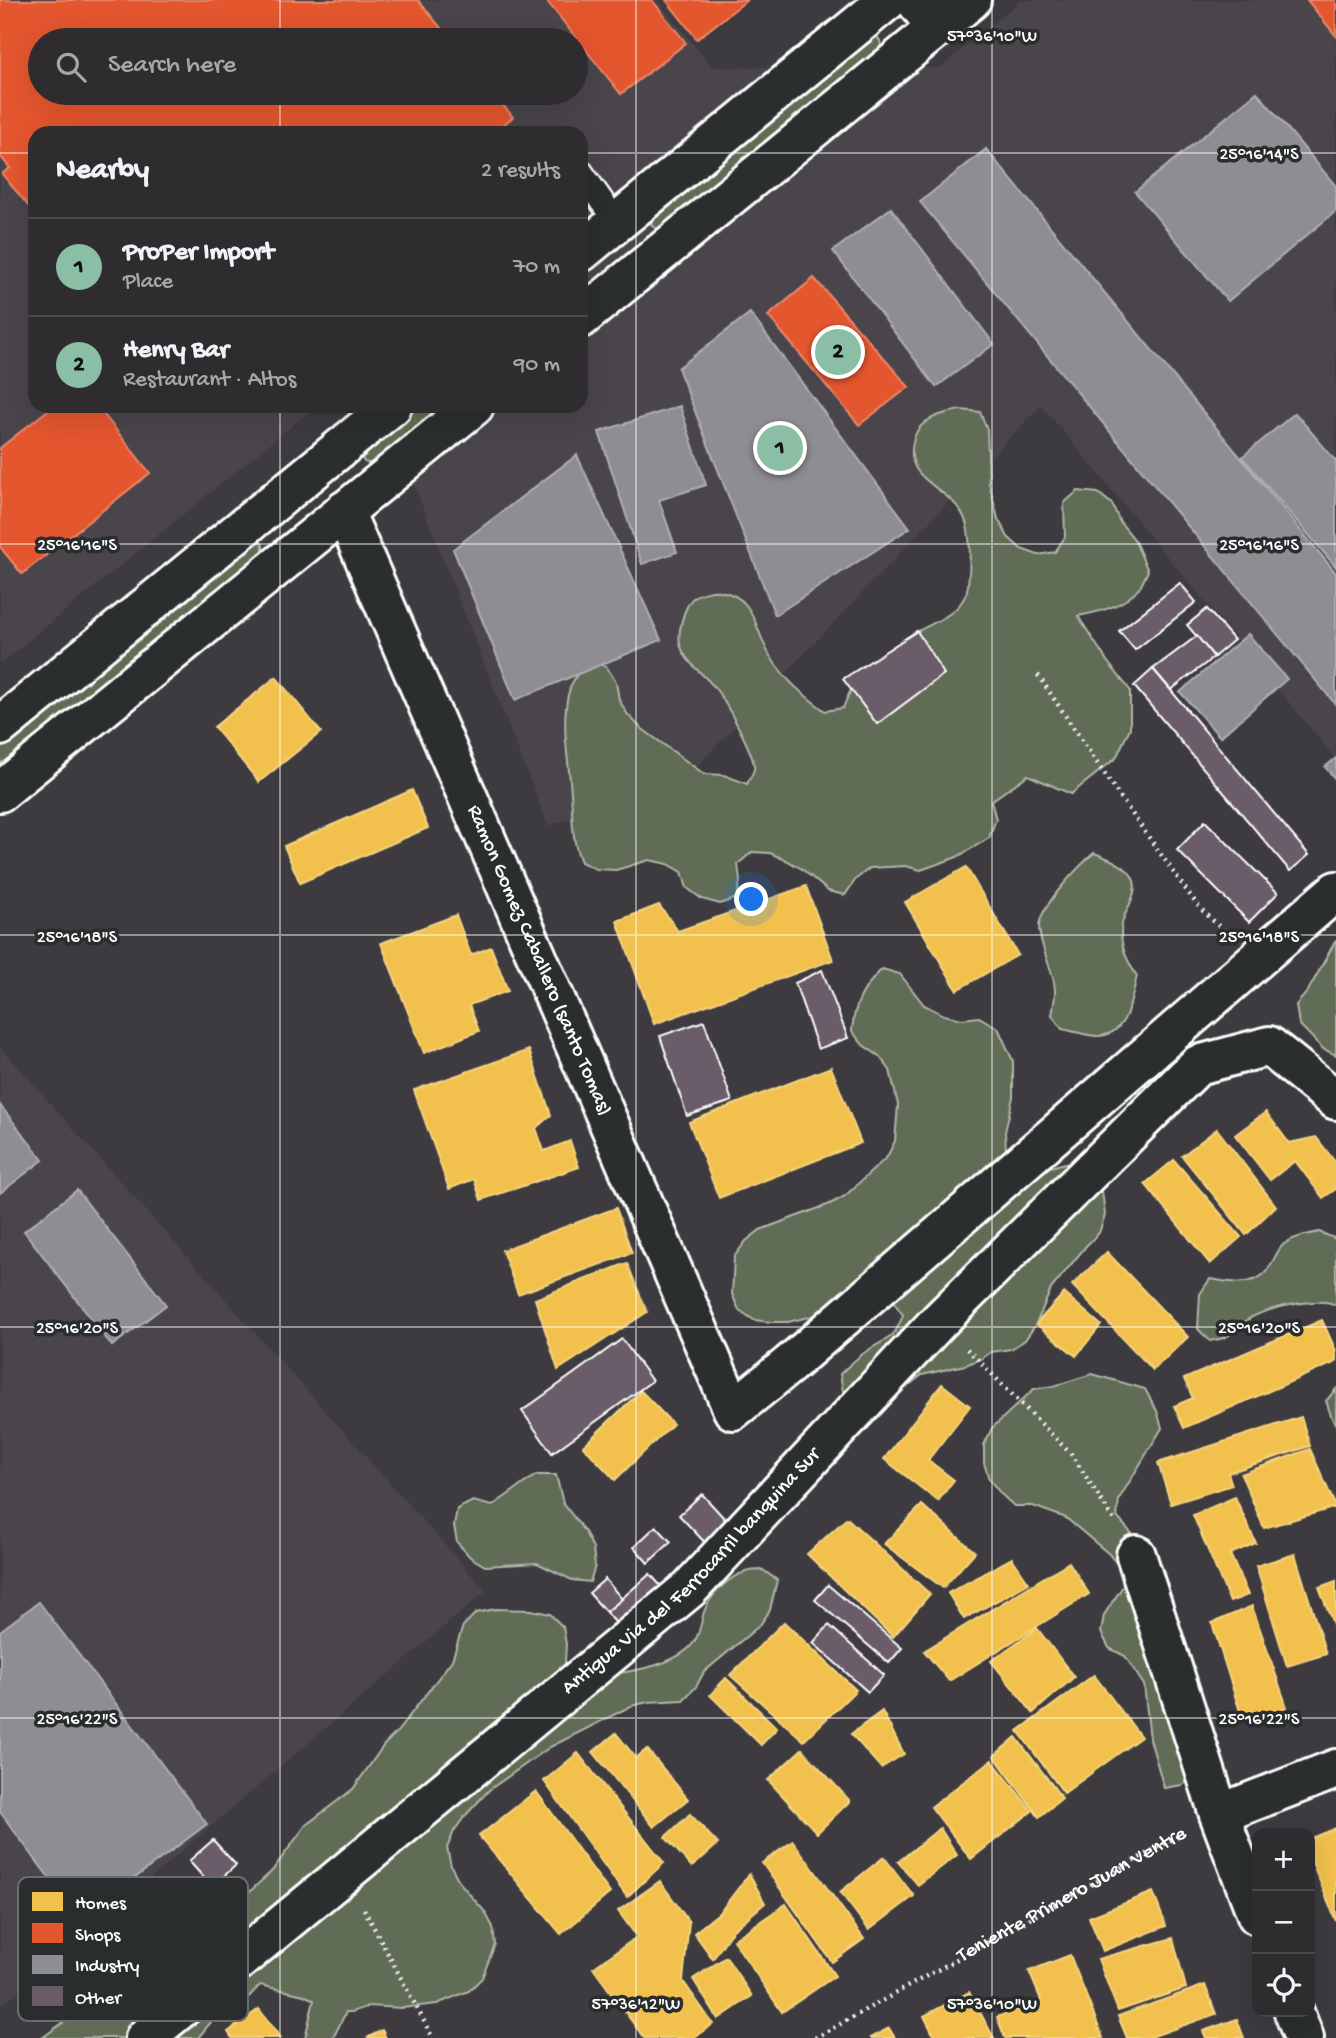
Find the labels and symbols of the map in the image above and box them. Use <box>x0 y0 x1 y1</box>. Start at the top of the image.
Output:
text: 57°36'10"W <box>947 27 1037 48</box>
text: 25°16'14"S <box>1220 145 1299 166</box>
pin: 2 <box>815 326 861 378</box>
pin: 1 <box>757 422 803 474</box>
text: 25°16'16"S <box>37 536 117 557</box>
text: 25°16'16"S <box>1219 536 1299 557</box>
street label: Ramon Gomez Caballero (santo Tomas) <box>460 802 617 1120</box>
your location <box>734 882 768 916</box>
text: 25°16'18"S <box>37 928 118 949</box>
text: 25°16'18"S <box>1219 928 1300 949</box>
text: 25°16'20"S <box>36 1319 119 1340</box>
text: 25°16'20"S <box>1218 1319 1301 1340</box>
street label: Antigua Via del Ferrocarril banquina Sur <box>557 1442 827 1701</box>
text: 25°16'22"S <box>37 1710 118 1731</box>
text: 25°16'22"S <box>1219 1710 1300 1731</box>
street label: Teniente Primero Juan Ventre <box>952 1821 1192 1969</box>
legend <box>18 1877 248 2021</box>
text: Homes <box>75 1893 127 1916</box>
text: Shops <box>75 1925 121 1948</box>
text: Industry <box>75 1956 140 1979</box>
text: Other <box>75 1988 123 2011</box>
text: 57°36'12"W <box>592 1995 680 2016</box>
text: 57°36'10"W <box>947 1995 1037 2016</box>

